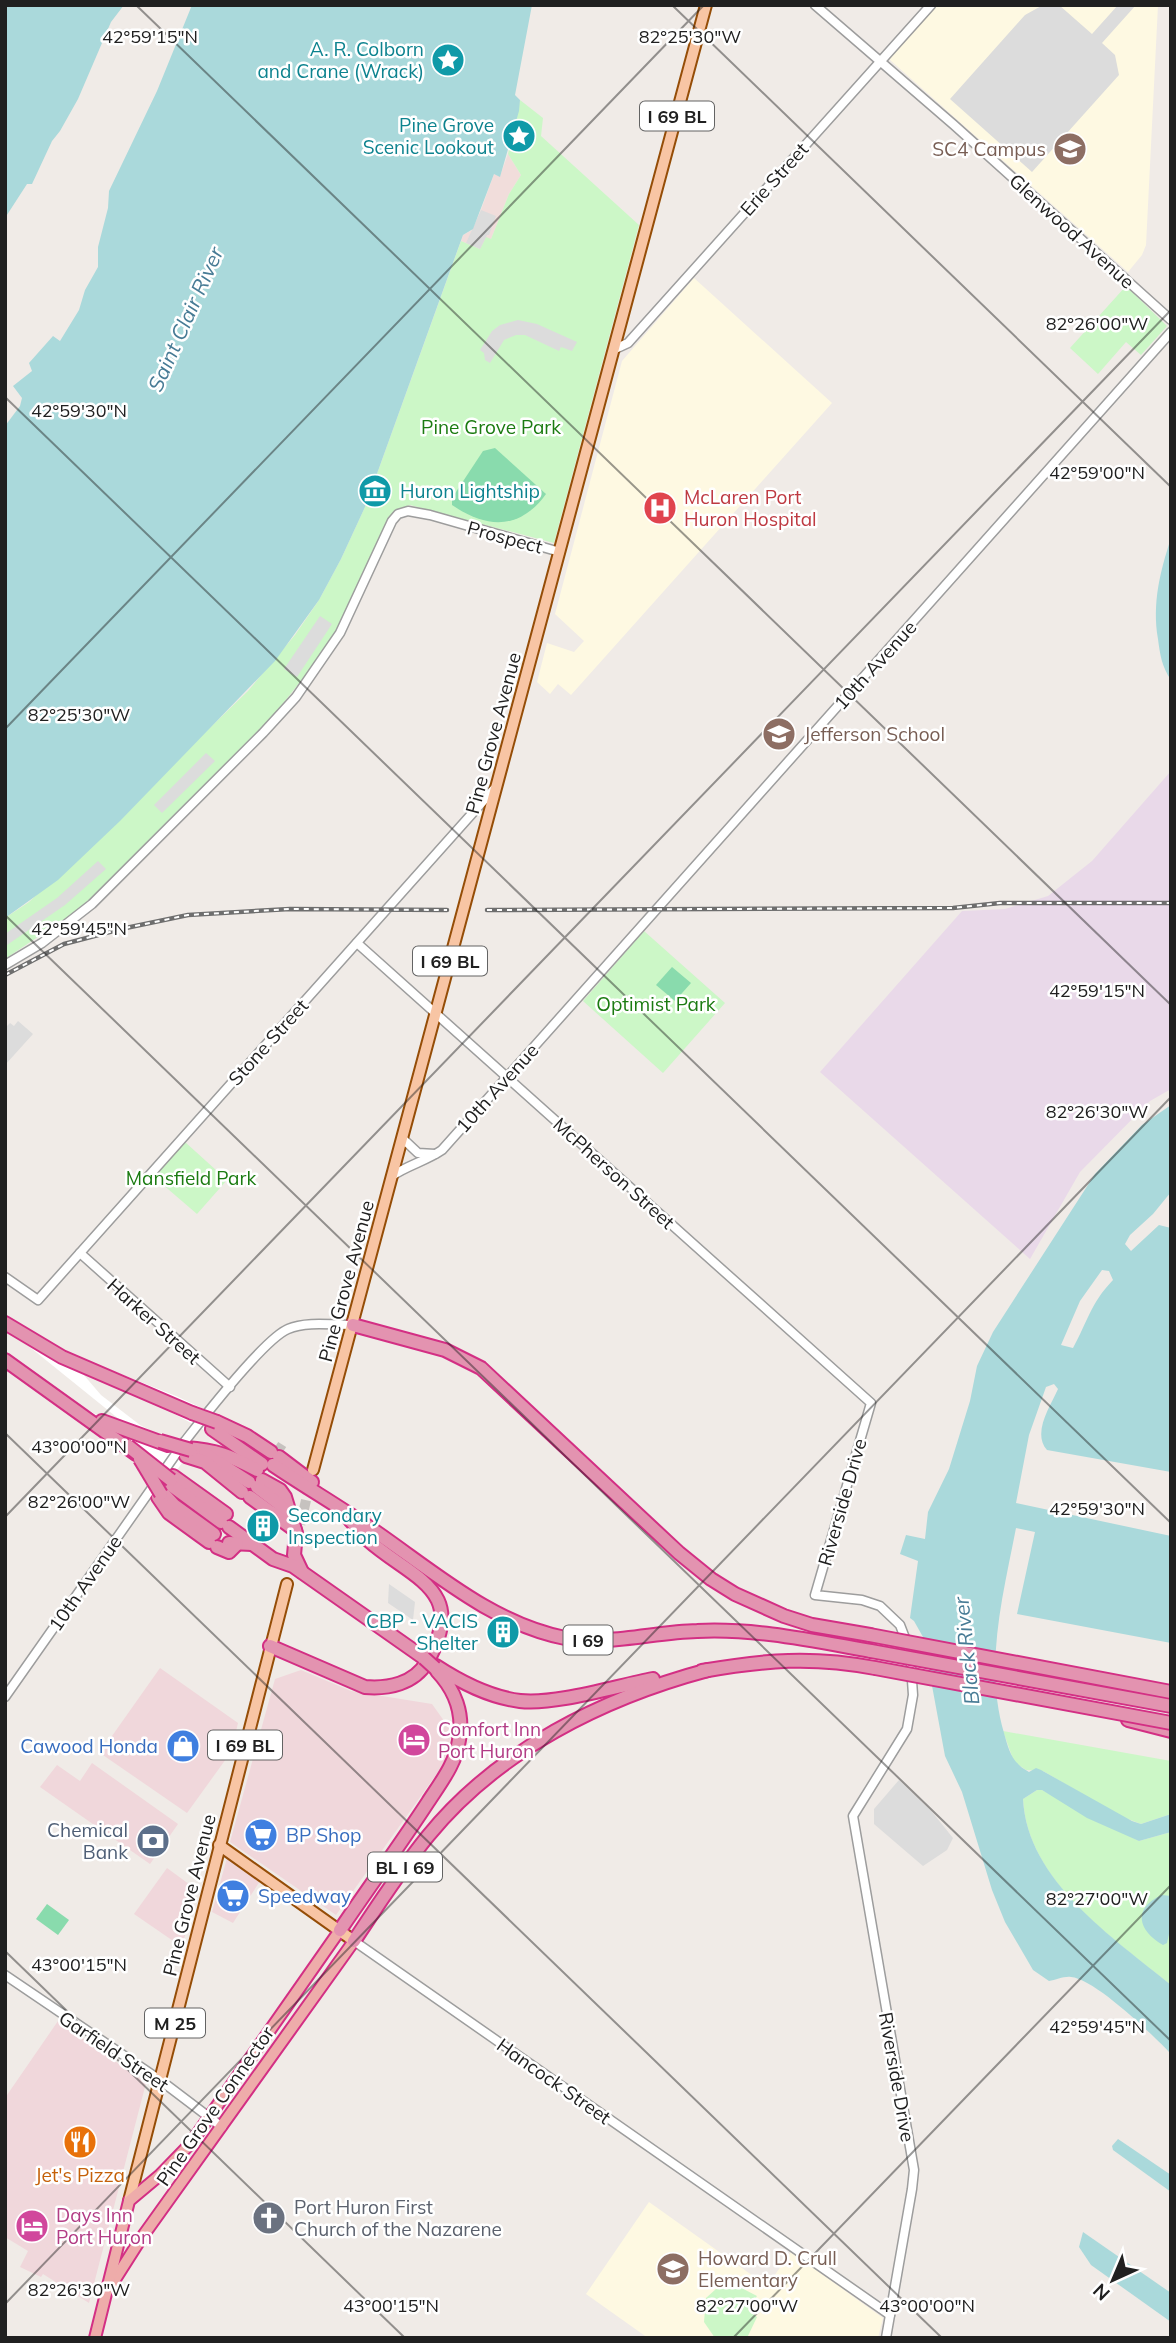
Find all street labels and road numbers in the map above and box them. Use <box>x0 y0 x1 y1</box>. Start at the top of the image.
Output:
road number: I 69 BL <box>640 102 714 131</box>
street label: Erie Street <box>735 137 813 221</box>
street label: Glenwood Avenue <box>1004 168 1140 294</box>
street label: Prospect <box>465 515 546 559</box>
street label: 10th Avenue <box>829 615 921 715</box>
street label: Pine Grove Avenue <box>460 650 526 816</box>
road number: I 69 BL <box>413 946 487 976</box>
street label: Stone Street <box>223 994 313 1090</box>
street label: 10th Avenue <box>451 1038 543 1138</box>
street label: McPherson Street <box>548 1112 680 1234</box>
street label: Pine Grove Avenue <box>313 1198 379 1364</box>
street label: Harker Street <box>102 1273 206 1369</box>
street label: Riverside Drive <box>812 1436 872 1568</box>
street label: 10th Avenue <box>43 1530 127 1636</box>
road number: I 69 <box>564 1625 612 1654</box>
road number: I 69 BL <box>208 1730 282 1760</box>
street label: Pine Grove Avenue <box>157 1812 221 1978</box>
road number: BL I 69 <box>368 1853 442 1882</box>
street label: Garfield Street <box>54 2005 174 2097</box>
road number: M 25 <box>145 2008 205 2038</box>
street label: Riverside Drive <box>874 2010 920 2144</box>
street label: Pine Grove Connector <box>151 2021 279 2190</box>
street label: Hancock Street <box>492 2033 616 2129</box>

